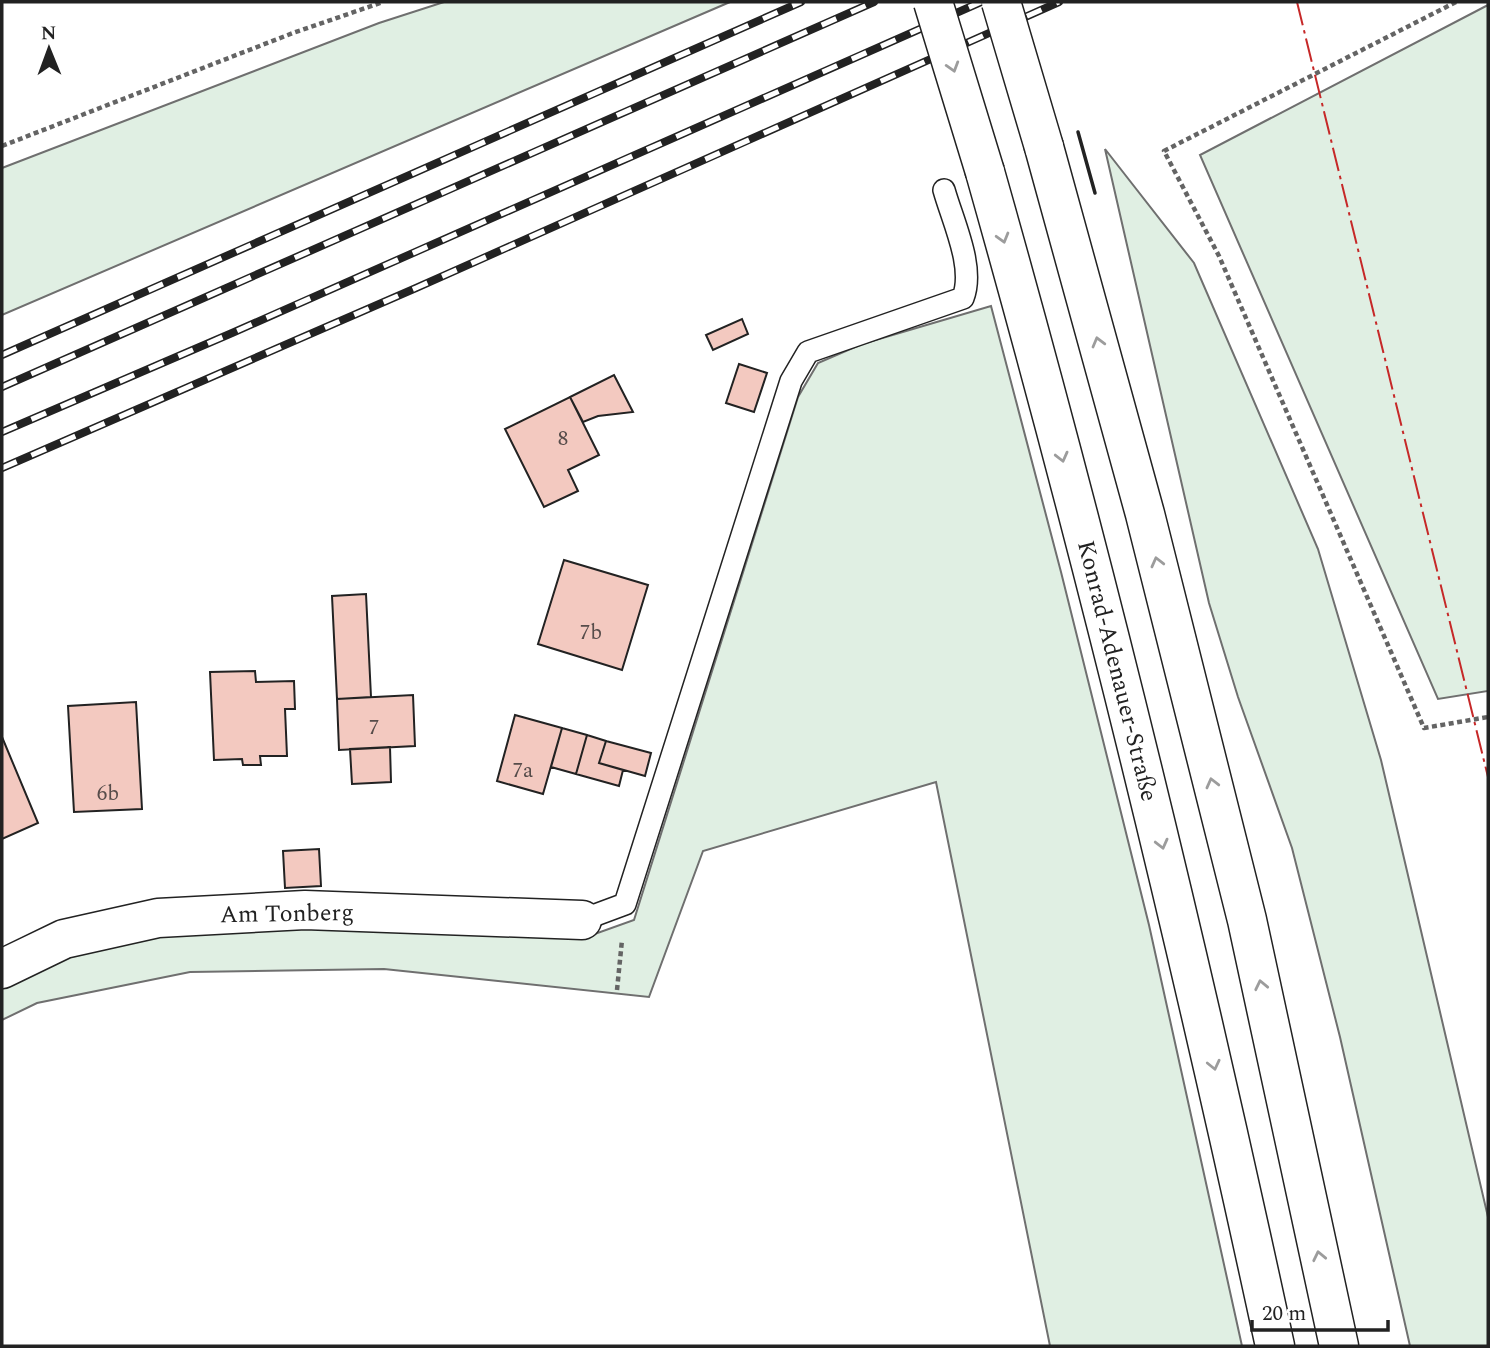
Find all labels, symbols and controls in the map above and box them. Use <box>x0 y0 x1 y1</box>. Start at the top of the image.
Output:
north arrow <box>14 14 84 84</box>
text: N <box>41 19 57 48</box>
one-way arrow <box>945 61 960 73</box>
one-way arrow <box>995 231 1010 243</box>
one-way arrow <box>1091 337 1106 349</box>
house number: 8 <box>558 423 568 455</box>
one-way arrow <box>1054 451 1068 463</box>
street label: Konrad-Adenauer-Straße <box>1067 537 1167 805</box>
one-way arrow <box>1151 556 1165 568</box>
house number: 7b <box>580 617 602 649</box>
house number: 7 <box>369 712 379 744</box>
house number: 7a <box>513 755 534 787</box>
one-way arrow <box>1206 777 1220 789</box>
house number: 6b <box>97 778 119 810</box>
one-way arrow <box>1154 838 1168 850</box>
street label: Am Tonberg <box>220 895 354 933</box>
one-way arrow <box>1254 979 1269 991</box>
one-way arrow <box>1205 1059 1220 1071</box>
one-way arrow <box>1313 1250 1328 1262</box>
scale bar <box>1252 1288 1388 1332</box>
text: 20 m <box>1262 1298 1306 1330</box>

